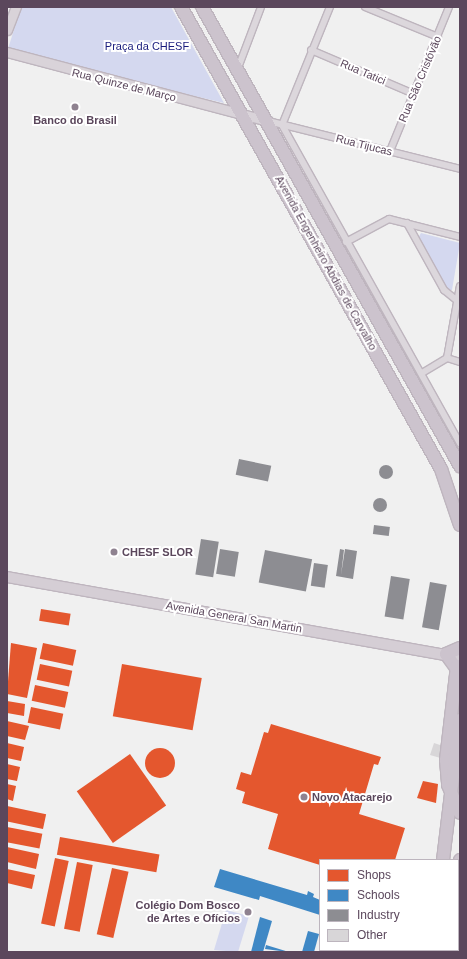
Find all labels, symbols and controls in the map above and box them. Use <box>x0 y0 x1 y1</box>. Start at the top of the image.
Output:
street label: Rua São Cristóvão <box>396 34 444 124</box>
park label: Praça da CHESF <box>105 39 189 53</box>
street label: Rua Tatici <box>338 56 388 88</box>
street label: Rua Quinze de Março <box>70 66 178 104</box>
marker: Banco do Brasil <box>70 102 80 112</box>
place label: Banco do Brasil <box>33 113 117 127</box>
street label: Rua Tijucas <box>334 132 394 158</box>
street label: Avenida Engenheiro Abdias de Carvalho <box>272 173 380 353</box>
place label: CHESF SLOR <box>122 545 193 559</box>
marker: CHESF SLOR <box>109 547 119 557</box>
street label: Avenida General San Martin <box>165 599 303 635</box>
place label: Novo Atacarejo <box>312 790 393 804</box>
marker: Novo Atacarejo <box>299 792 309 802</box>
legend <box>319 859 459 951</box>
text: Shops <box>357 868 391 882</box>
text: Schools <box>357 888 400 902</box>
place label: Colégio Dom Bosco de Artes e Ofícios <box>135 899 240 925</box>
marker: Colégio Dom Bosco de Artes e Ofícios <box>243 907 253 917</box>
text: Industry <box>357 908 400 922</box>
text: Other <box>357 928 387 942</box>

